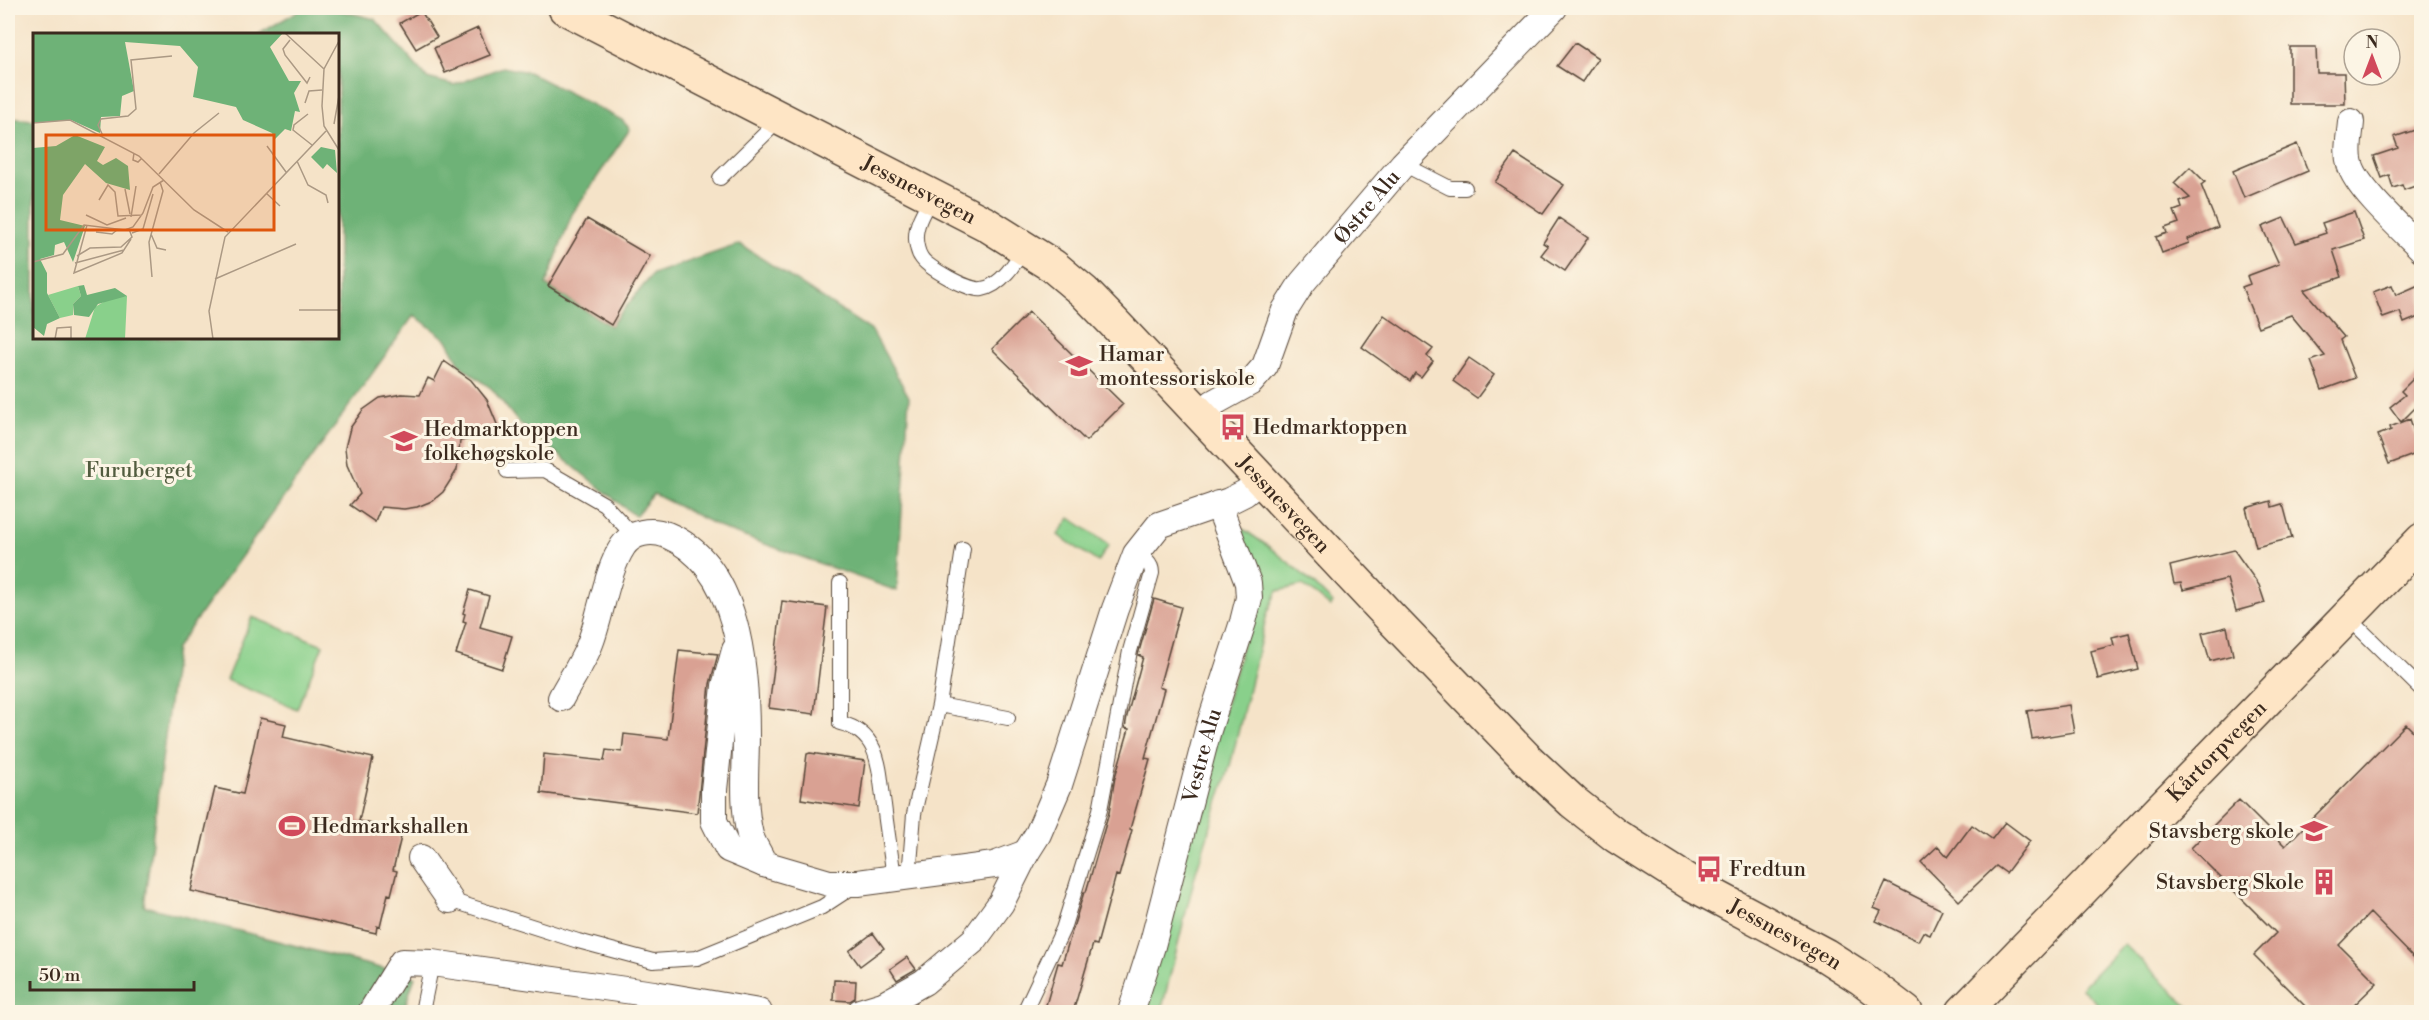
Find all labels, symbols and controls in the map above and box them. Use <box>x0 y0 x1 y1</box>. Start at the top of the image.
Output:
north arrow <box>2342 27 2402 87</box>
inset map <box>33 33 339 339</box>
text: N <box>2366 33 2379 53</box>
street label: Jessnesvegen <box>856 150 981 231</box>
street label: Østre Alu <box>1329 165 1406 250</box>
place label: Hamar montessoriskole <box>1099 342 1255 392</box>
school or university icon: Hamar montessoriskole <box>1064 351 1094 381</box>
bus stop icon: Hedmarktoppen <box>1218 412 1248 442</box>
place label: Hedmarktoppen <box>1253 415 1408 441</box>
place label: Hedmarktoppen folkehøgskole <box>424 417 579 467</box>
school or university icon: Hedmarktoppen folkehøgskole <box>389 426 419 456</box>
street label: Jessnesvegen <box>1230 449 1336 559</box>
park label: Furuberget <box>85 458 193 484</box>
street label: Kårtorpvegen <box>2162 695 2273 808</box>
street label: Vestre Alu <box>1177 705 1228 807</box>
sports icon: Hedmarkshallen <box>277 811 307 841</box>
place label: Hedmarkshallen <box>312 814 469 840</box>
school or university icon: Stavsberg skole <box>2299 816 2329 846</box>
place label: Stavsberg skole <box>2149 819 2294 845</box>
bus stop icon: Fredtun <box>1694 854 1724 884</box>
place label: Fredtun <box>1729 857 1806 883</box>
building icon: Stavsberg Skole <box>2309 867 2339 897</box>
place label: Stavsberg Skole <box>2156 870 2304 896</box>
street label: Jessnesvegen <box>1723 893 1847 977</box>
scale bar <box>30 954 194 992</box>
text: 50 m <box>39 964 81 987</box>

